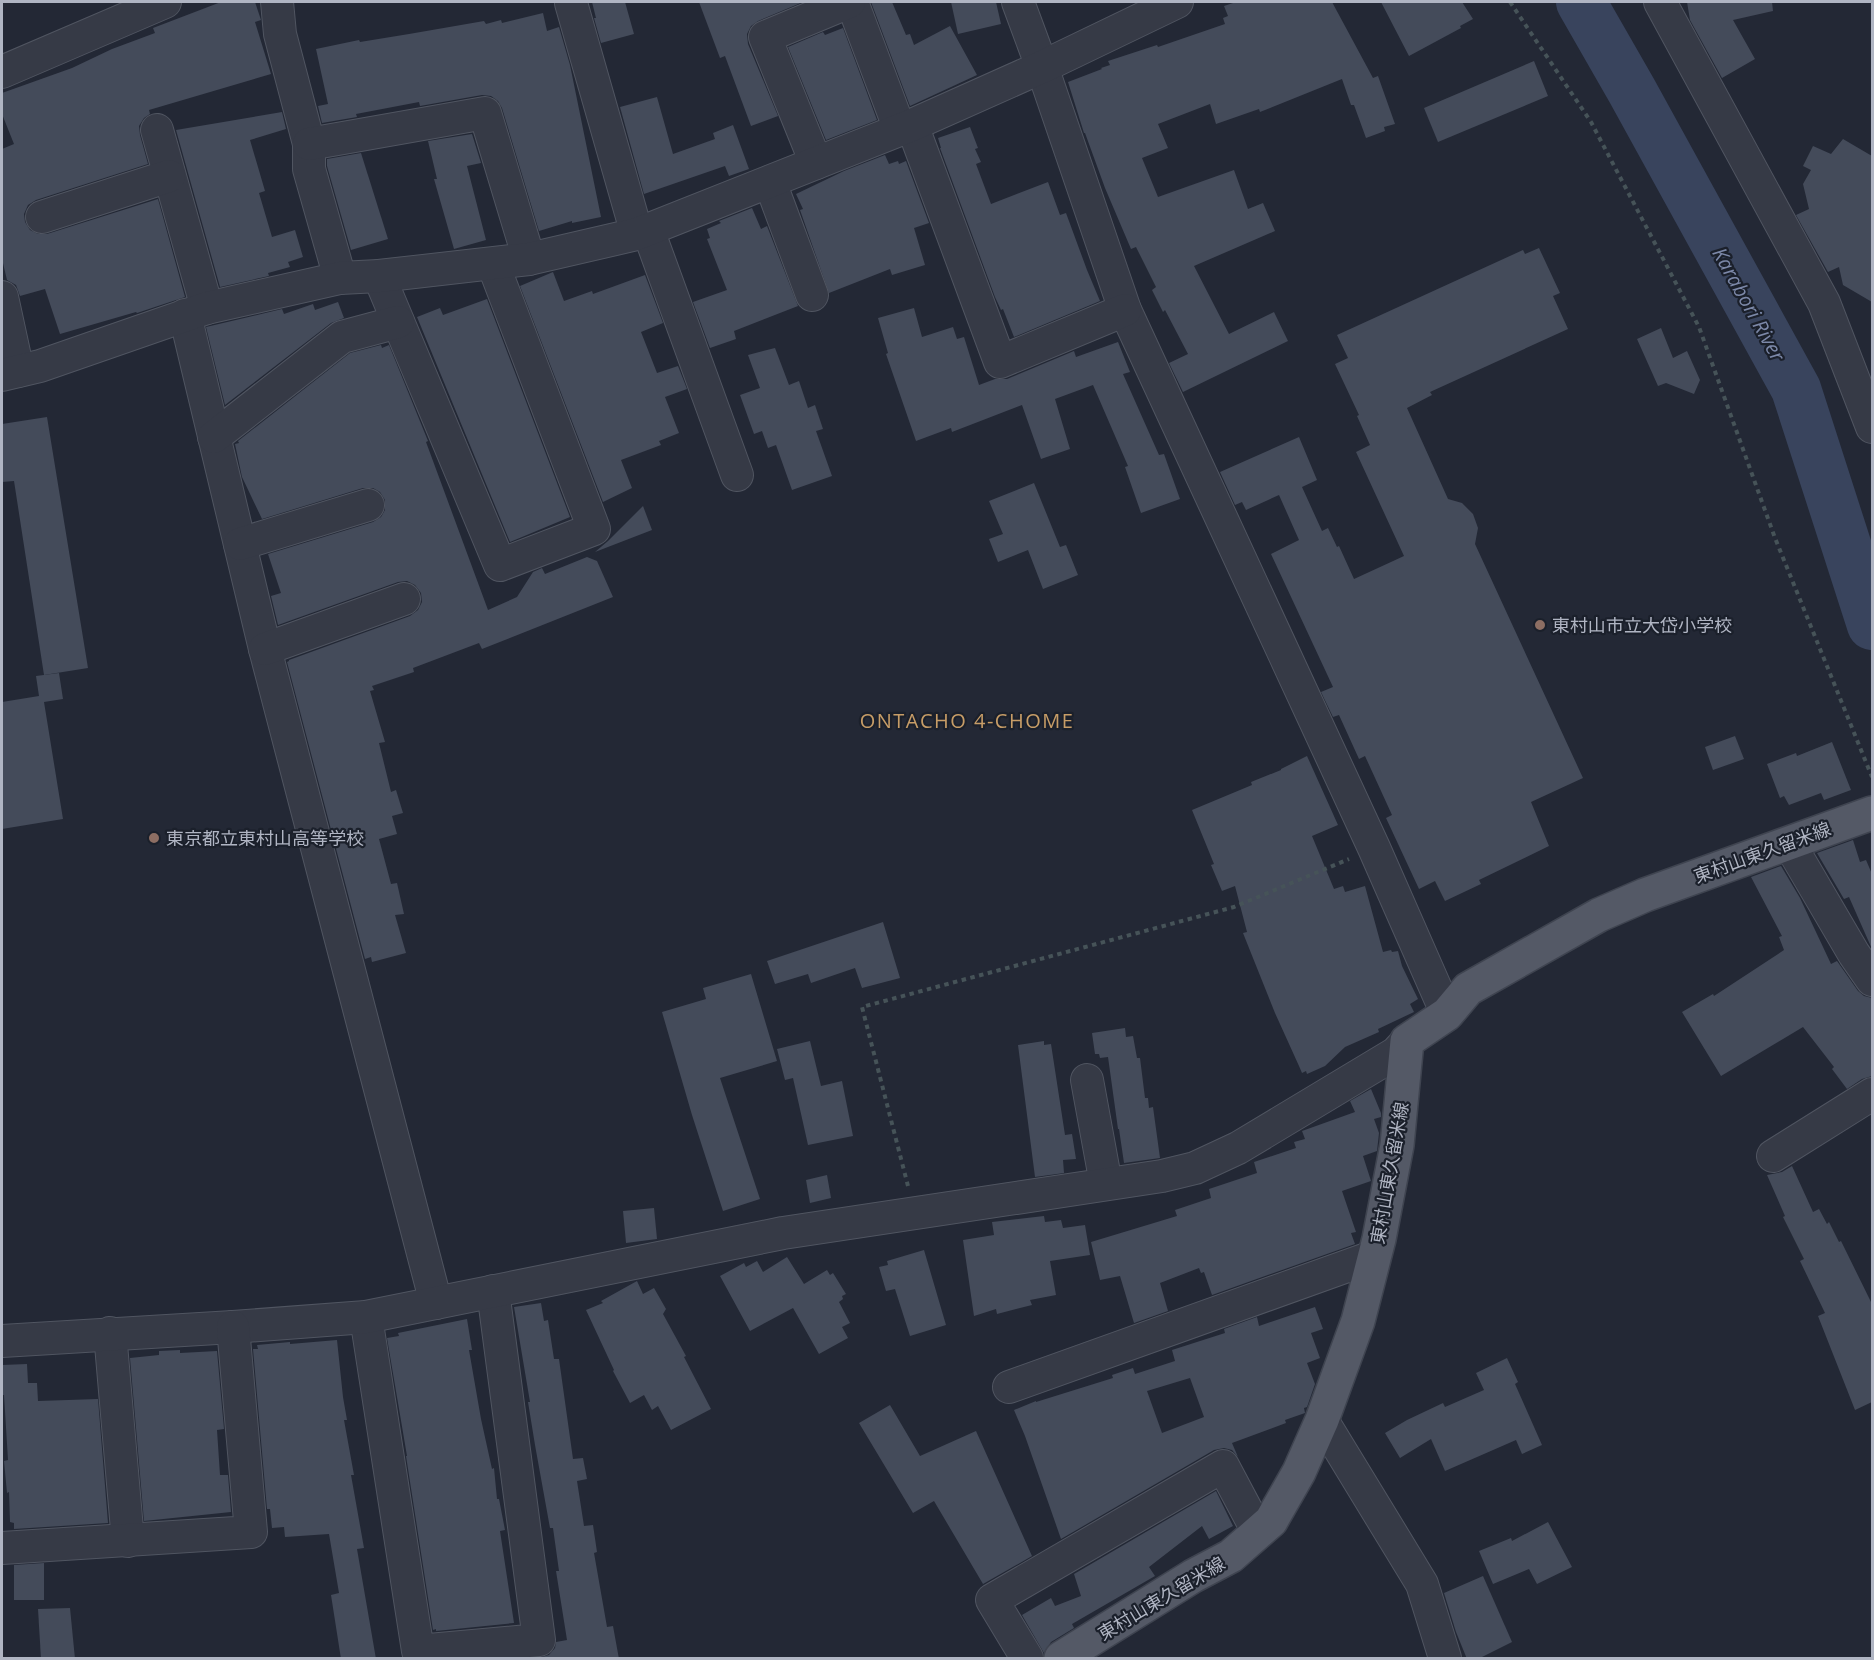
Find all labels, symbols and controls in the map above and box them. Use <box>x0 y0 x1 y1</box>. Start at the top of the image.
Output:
water label: Karabori River <box>1707 242 1792 367</box>
place label: 東村山市立大岱小学校 <box>1552 613 1732 637</box>
marker: 東村山市立大岱小学校 <box>1533 618 1547 632</box>
district label: ONTACHO 4-CHOME <box>860 707 1074 734</box>
street label: 東村山東久留米線 <box>1690 816 1834 888</box>
place label: 東京都立東村山高等学校 <box>166 826 364 850</box>
marker: 東京都立東村山高等学校 <box>147 831 161 845</box>
street label: 東村山東久留米線 <box>1365 1100 1413 1246</box>
street label: 東村山東久留米線 <box>1093 1551 1229 1645</box>

